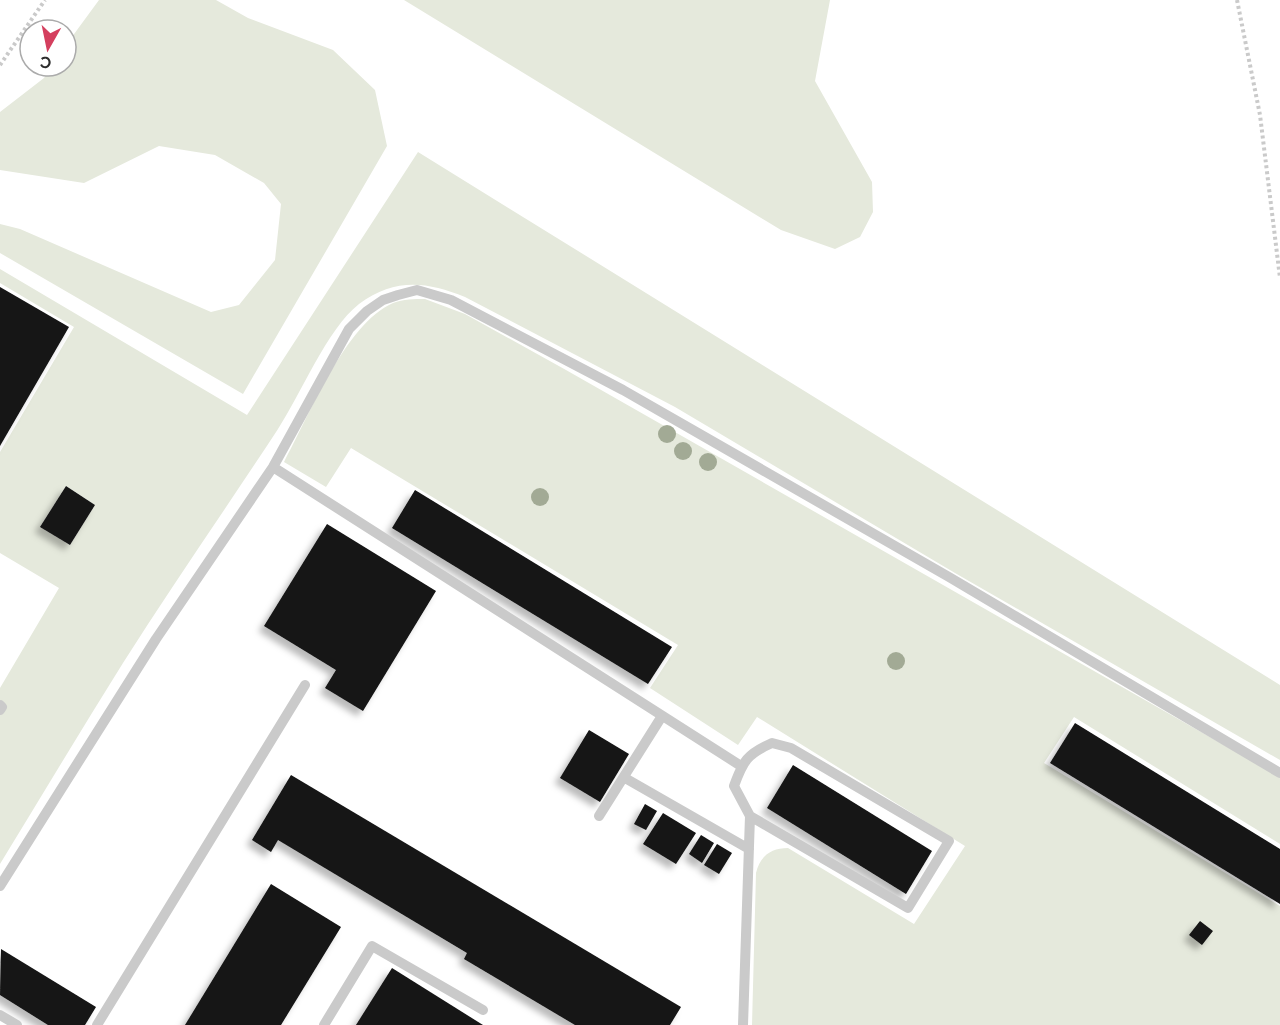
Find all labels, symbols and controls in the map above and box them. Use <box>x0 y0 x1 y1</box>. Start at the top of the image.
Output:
north arrow <box>18 18 78 78</box>
text: С <box>39 52 53 73</box>

